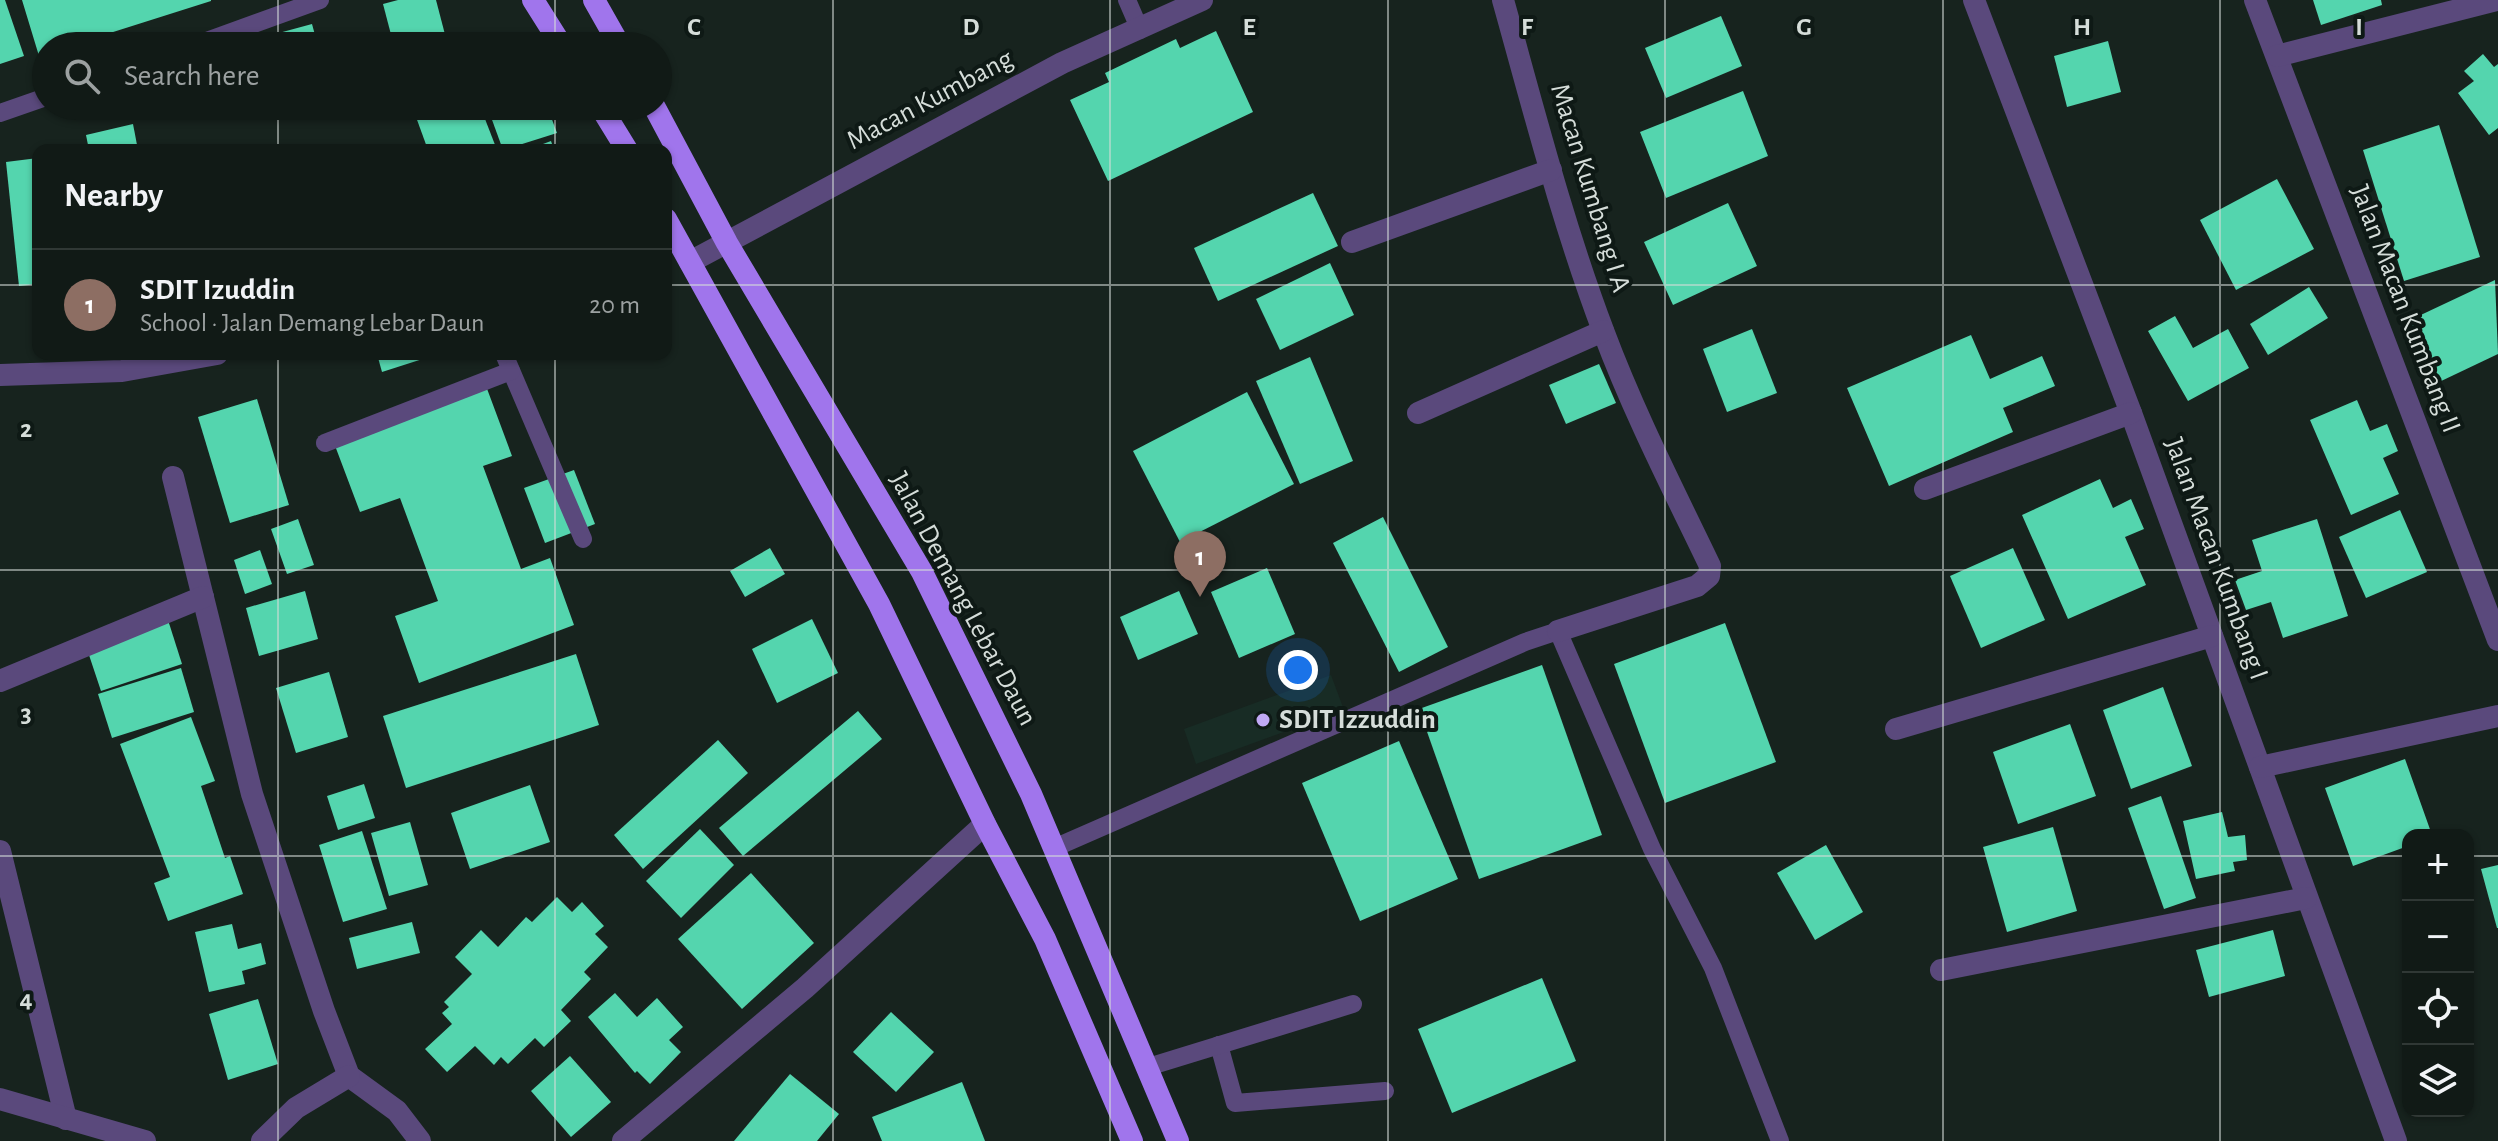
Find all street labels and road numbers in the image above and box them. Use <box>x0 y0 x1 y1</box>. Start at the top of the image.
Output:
street label: Macan Kumbang <box>842 44 1018 155</box>
street label: Macan Kumbang I A <box>1545 80 1635 296</box>
street label: Jalan Macan Kumbang II <box>2345 181 2465 437</box>
street label: Jalan Macan Kumbang I <box>2159 434 2273 684</box>
street label: Jalan Demang Lebar Daun <box>884 468 1042 730</box>

